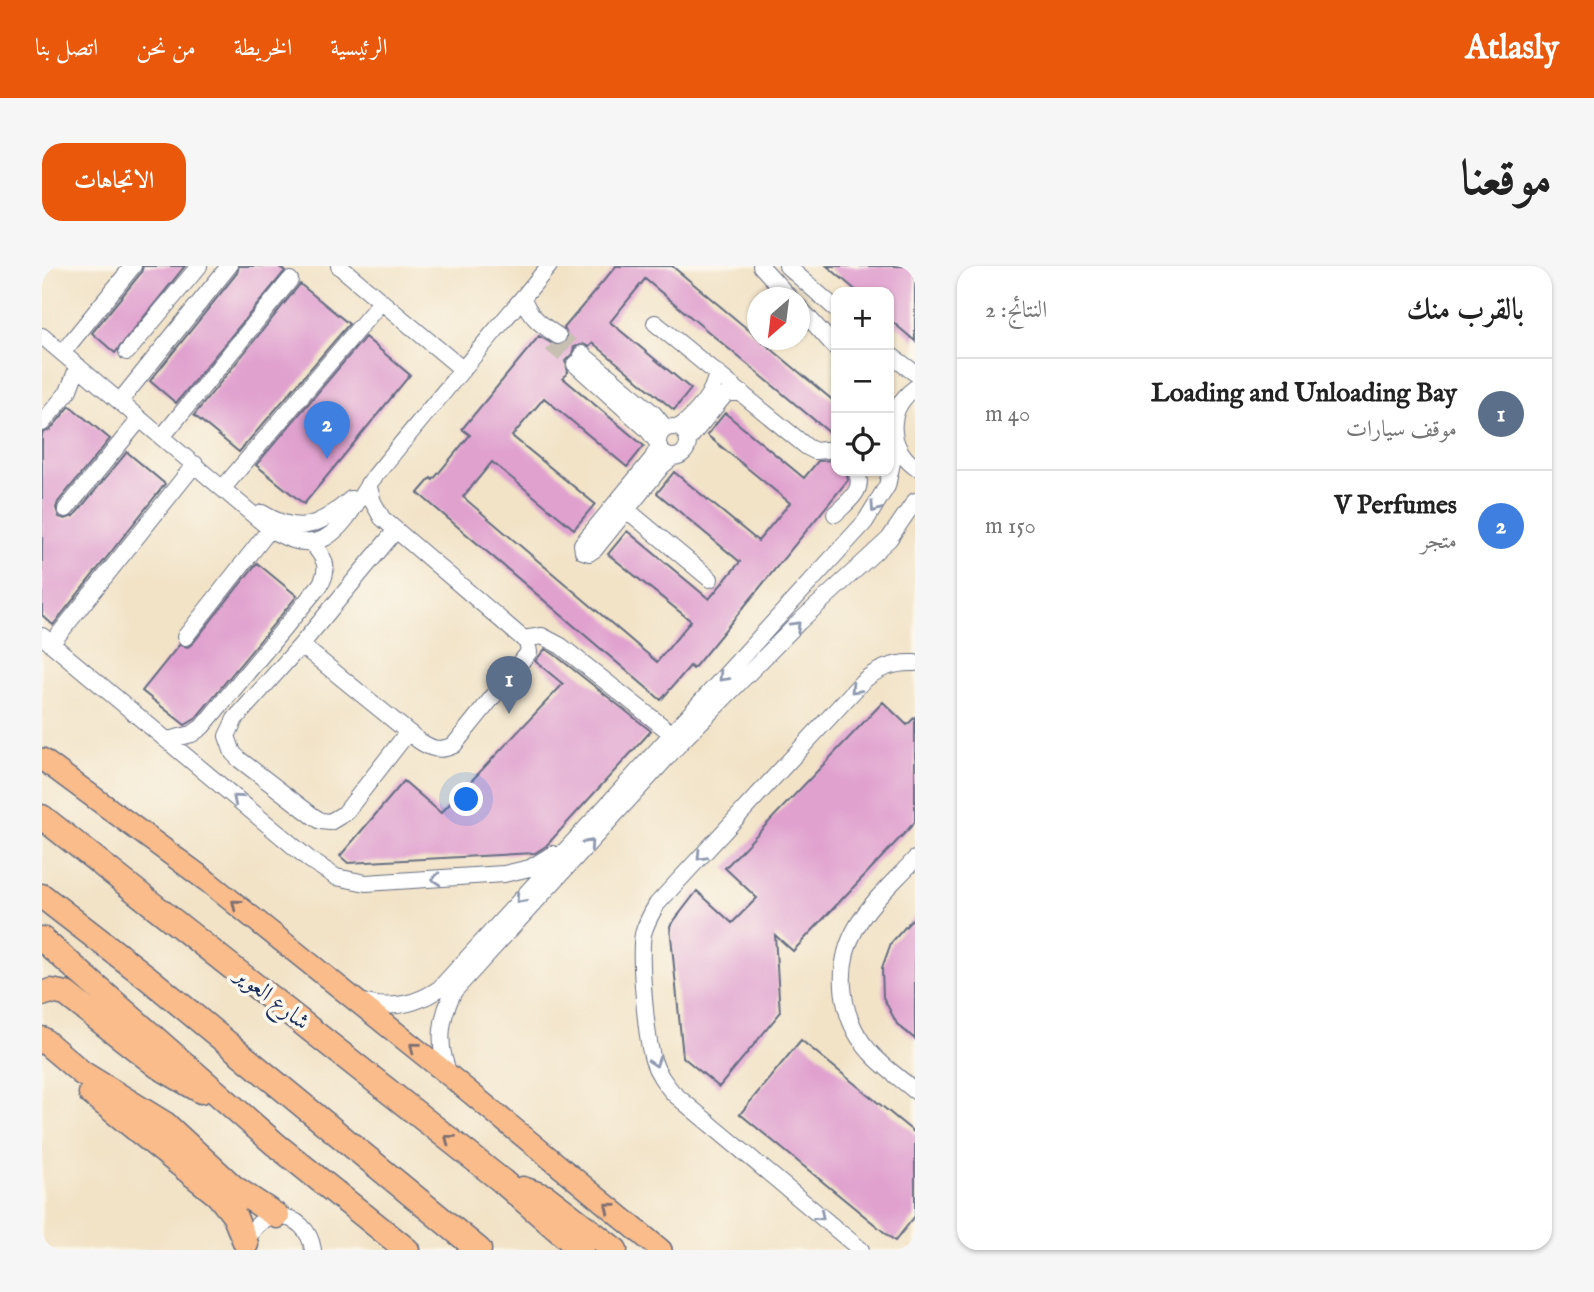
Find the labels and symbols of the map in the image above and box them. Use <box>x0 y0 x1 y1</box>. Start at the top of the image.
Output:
north arrow <box>747 287 810 350</box>
pin: 2 <box>304 401 350 459</box>
one-way arrow <box>871 500 883 513</box>
one-way arrow <box>788 621 801 634</box>
pin: 1 <box>486 656 532 714</box>
one-way arrow <box>719 669 731 682</box>
one-way arrow <box>851 681 864 694</box>
your location <box>449 782 483 816</box>
one-way arrow <box>233 795 246 807</box>
one-way arrow <box>580 839 593 852</box>
one-way arrow <box>697 848 709 861</box>
one-way arrow <box>431 871 442 886</box>
one-way arrow <box>516 891 528 904</box>
one-way arrow <box>232 900 244 913</box>
street label: شارع العوير <box>224 958 316 1040</box>
one-way arrow <box>409 1043 422 1055</box>
one-way arrow <box>647 1055 661 1067</box>
one-way arrow <box>444 1135 457 1147</box>
one-way arrow <box>604 1202 616 1215</box>
one-way arrow <box>812 1207 824 1220</box>

